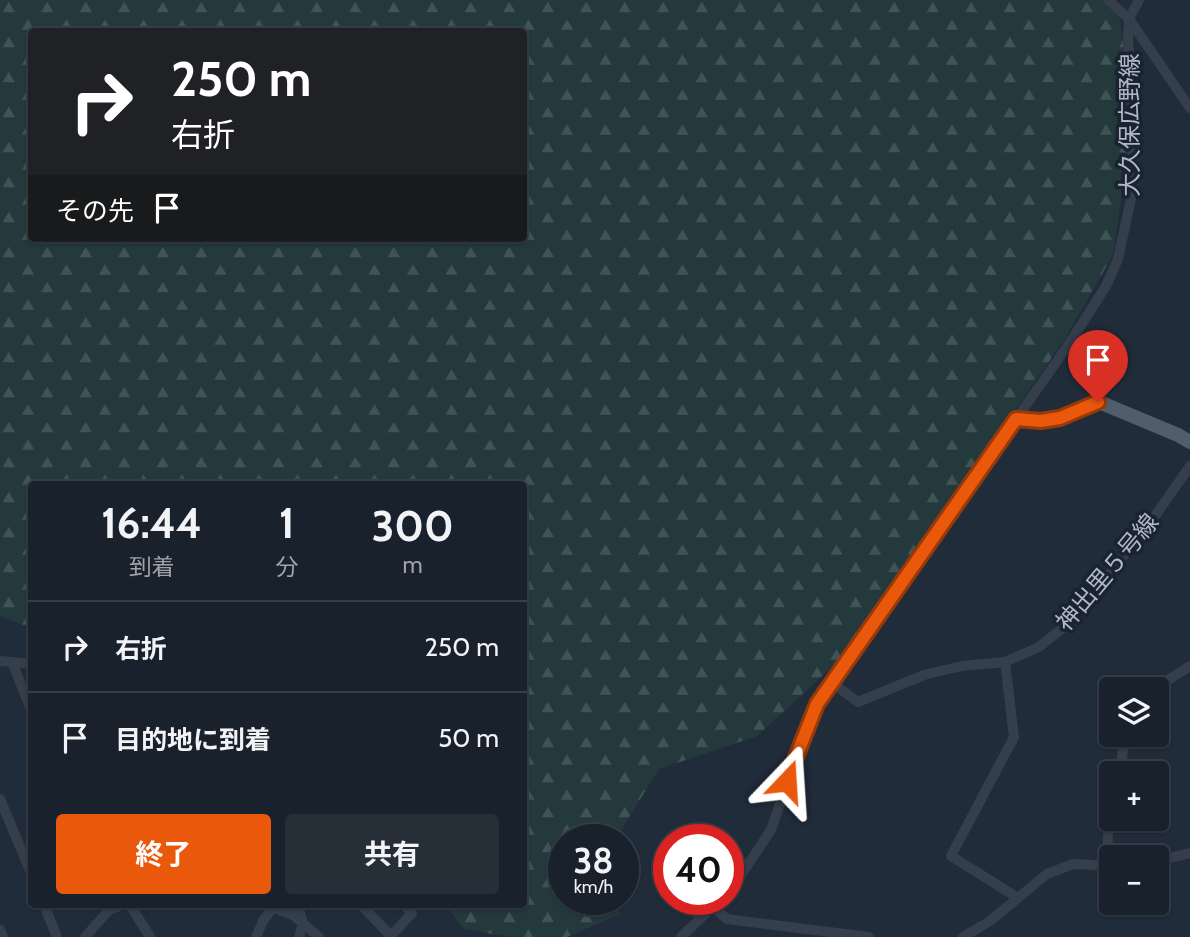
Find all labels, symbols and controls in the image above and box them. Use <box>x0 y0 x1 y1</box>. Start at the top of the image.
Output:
text: 250 m <box>171 49 311 108</box>
street label: 大久保広野線 <box>1115 53 1144 197</box>
icon: right <box>56 56 147 147</box>
text: 右折 <box>171 115 235 154</box>
icon: arrive <box>148 189 186 227</box>
text: その先 <box>56 195 134 227</box>
pin <box>1068 330 1128 402</box>
icon: arrive <box>1079 341 1117 379</box>
text: 16:44 <box>101 497 202 549</box>
text: 1 <box>279 497 295 549</box>
text: 300 <box>372 500 454 552</box>
street label: 神出里５号線 <box>1050 508 1164 636</box>
text: m <box>403 551 423 579</box>
text: 到着 <box>129 553 175 581</box>
text: 分 <box>275 553 298 581</box>
icon: right <box>56 628 94 666</box>
text: 250 m <box>425 631 499 663</box>
text: 右折 <box>115 633 167 665</box>
map controls <box>1099 677 1169 915</box>
button: layers <box>1099 677 1169 747</box>
icon: arrive <box>56 719 94 757</box>
text: 50 m <box>438 722 499 754</box>
text: 目的地に到着 <box>115 724 271 756</box>
position arrow <box>750 744 824 818</box>
button: + <box>1099 761 1169 831</box>
button: 終了 <box>56 814 271 894</box>
button: 共有 <box>285 814 499 894</box>
speed limit sign: 40 <box>653 824 744 915</box>
text: 38 <box>573 839 614 882</box>
button: − <box>1099 845 1169 915</box>
text: km/h <box>574 876 613 898</box>

